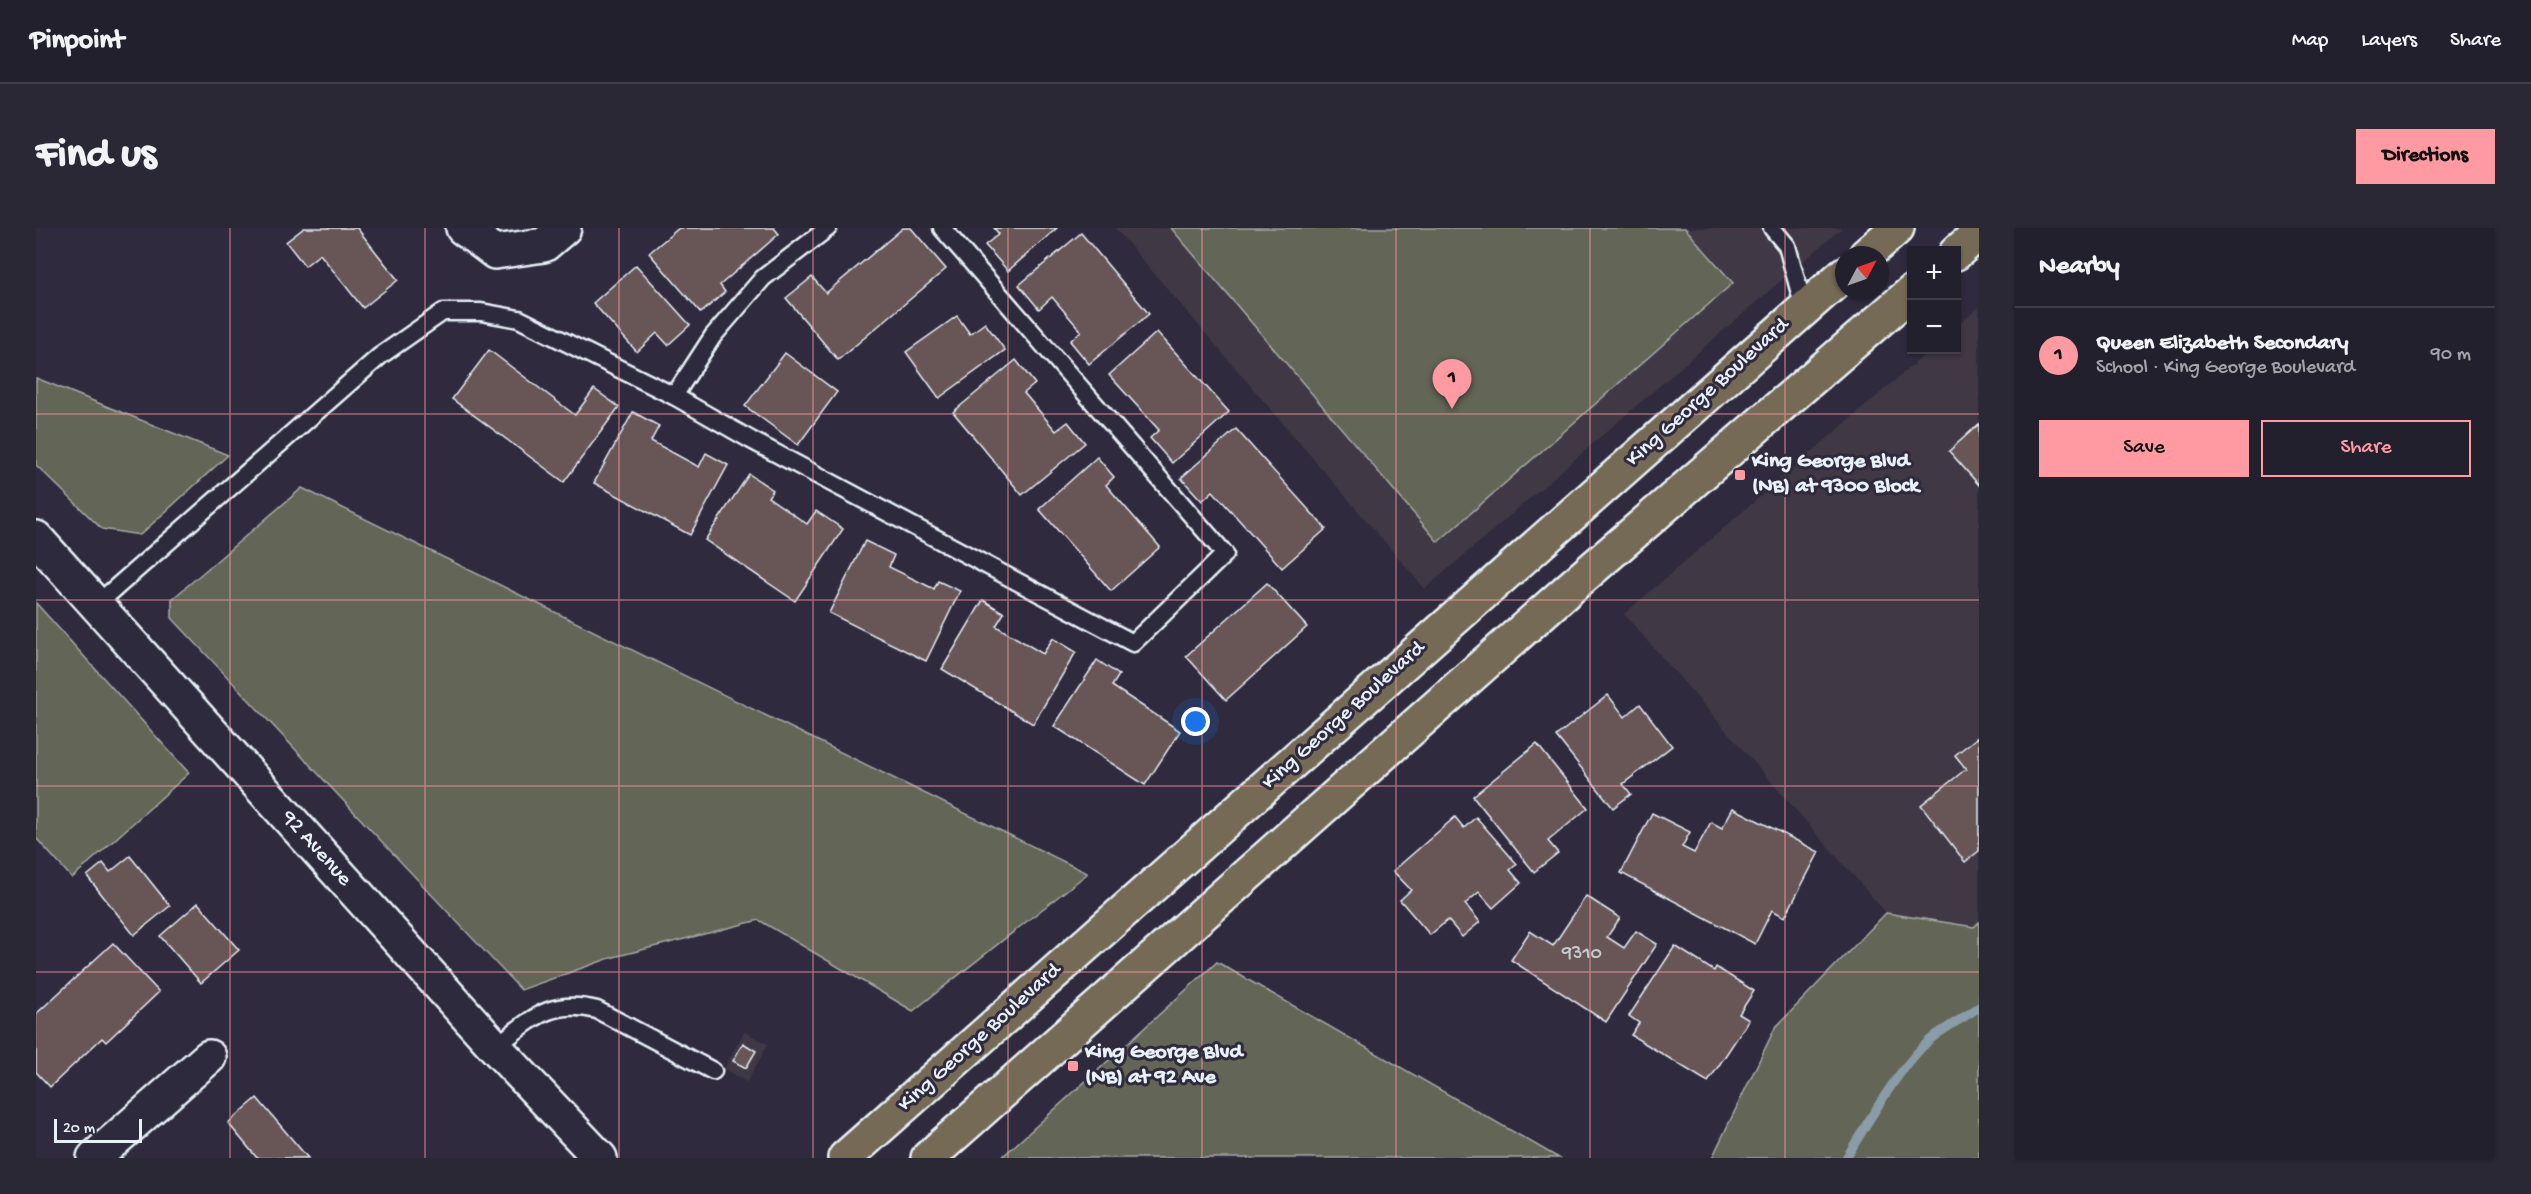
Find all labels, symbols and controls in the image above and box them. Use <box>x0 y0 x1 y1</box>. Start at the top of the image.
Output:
text: Pinpoint <box>30 25 124 58</box>
text: Map <box>2292 29 2328 54</box>
text: Layers <box>2361 29 2417 54</box>
text: Share <box>2450 29 2501 54</box>
button: Directions <box>2356 129 2495 184</box>
text: Find us <box>36 132 156 181</box>
north arrow <box>1835 246 1889 300</box>
map controls <box>1907 246 1961 354</box>
button: + <box>1907 246 1961 300</box>
text: Nearby <box>2039 252 2120 283</box>
button: − <box>1907 300 1961 354</box>
street label: King George Boulevard <box>1621 312 1796 473</box>
text: Queen Elizabeth Secondary <box>2096 331 2348 357</box>
text: 1 <box>2054 344 2063 367</box>
text: 90 m <box>2431 344 2471 367</box>
text: School · King George Boulevard <box>2096 357 2355 380</box>
pin: 1 <box>1432 360 1472 409</box>
button: Save <box>2039 420 2249 477</box>
button: Share <box>2261 420 2471 477</box>
place label: King George Blvd (NB) at 9300 Block <box>1751 449 1921 500</box>
marker: King George Blvd (NB) at 9300 Block <box>1733 468 1747 482</box>
street label: King George Boulevard <box>1257 635 1432 796</box>
your location <box>1181 707 1210 736</box>
street label: 92 Avenue <box>274 805 357 893</box>
house number: 9310 <box>1561 943 1602 966</box>
street label: King George Boulevard <box>893 957 1068 1118</box>
place label: King George Blvd (NB) at 92 Ave <box>1084 1040 1244 1091</box>
marker: King George Blvd (NB) at 92 Ave <box>1066 1059 1080 1073</box>
scale bar <box>54 1116 142 1144</box>
text: 20 m <box>63 1120 95 1139</box>

